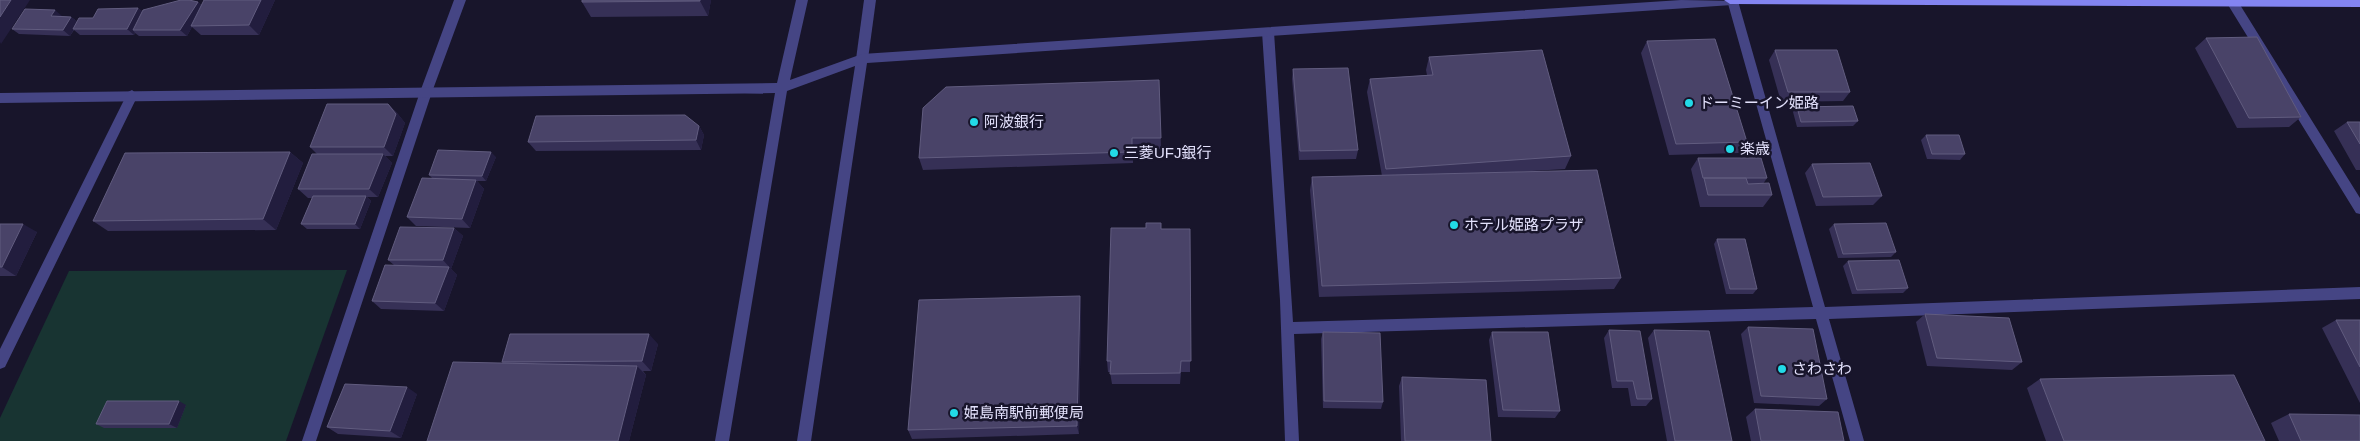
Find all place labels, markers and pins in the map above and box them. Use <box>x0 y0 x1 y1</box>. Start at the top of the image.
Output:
place label: ドーミーイン姫路 <box>1699 94 1819 111</box>
marker: ドーミーイン姫路 <box>1683 97 1695 109</box>
place label: 阿波銀行 <box>984 113 1044 130</box>
marker: 阿波銀行 <box>968 116 980 128</box>
place label: 楽歳 <box>1740 140 1770 157</box>
marker: 楽歳 <box>1724 143 1736 155</box>
place label: 三菱UFJ銀行 <box>1124 144 1212 161</box>
marker: 三菱UFJ銀行 <box>1108 147 1120 159</box>
place label: ホテル姫路プラザ <box>1464 216 1584 233</box>
marker: ホテル姫路プラザ <box>1448 219 1460 231</box>
place label: さわさわ <box>1792 360 1852 377</box>
marker: さわさわ <box>1776 363 1788 375</box>
place label: 姫島南駅前郵便局 <box>964 404 1084 421</box>
marker: 姫島南駅前郵便局 <box>948 407 960 419</box>

